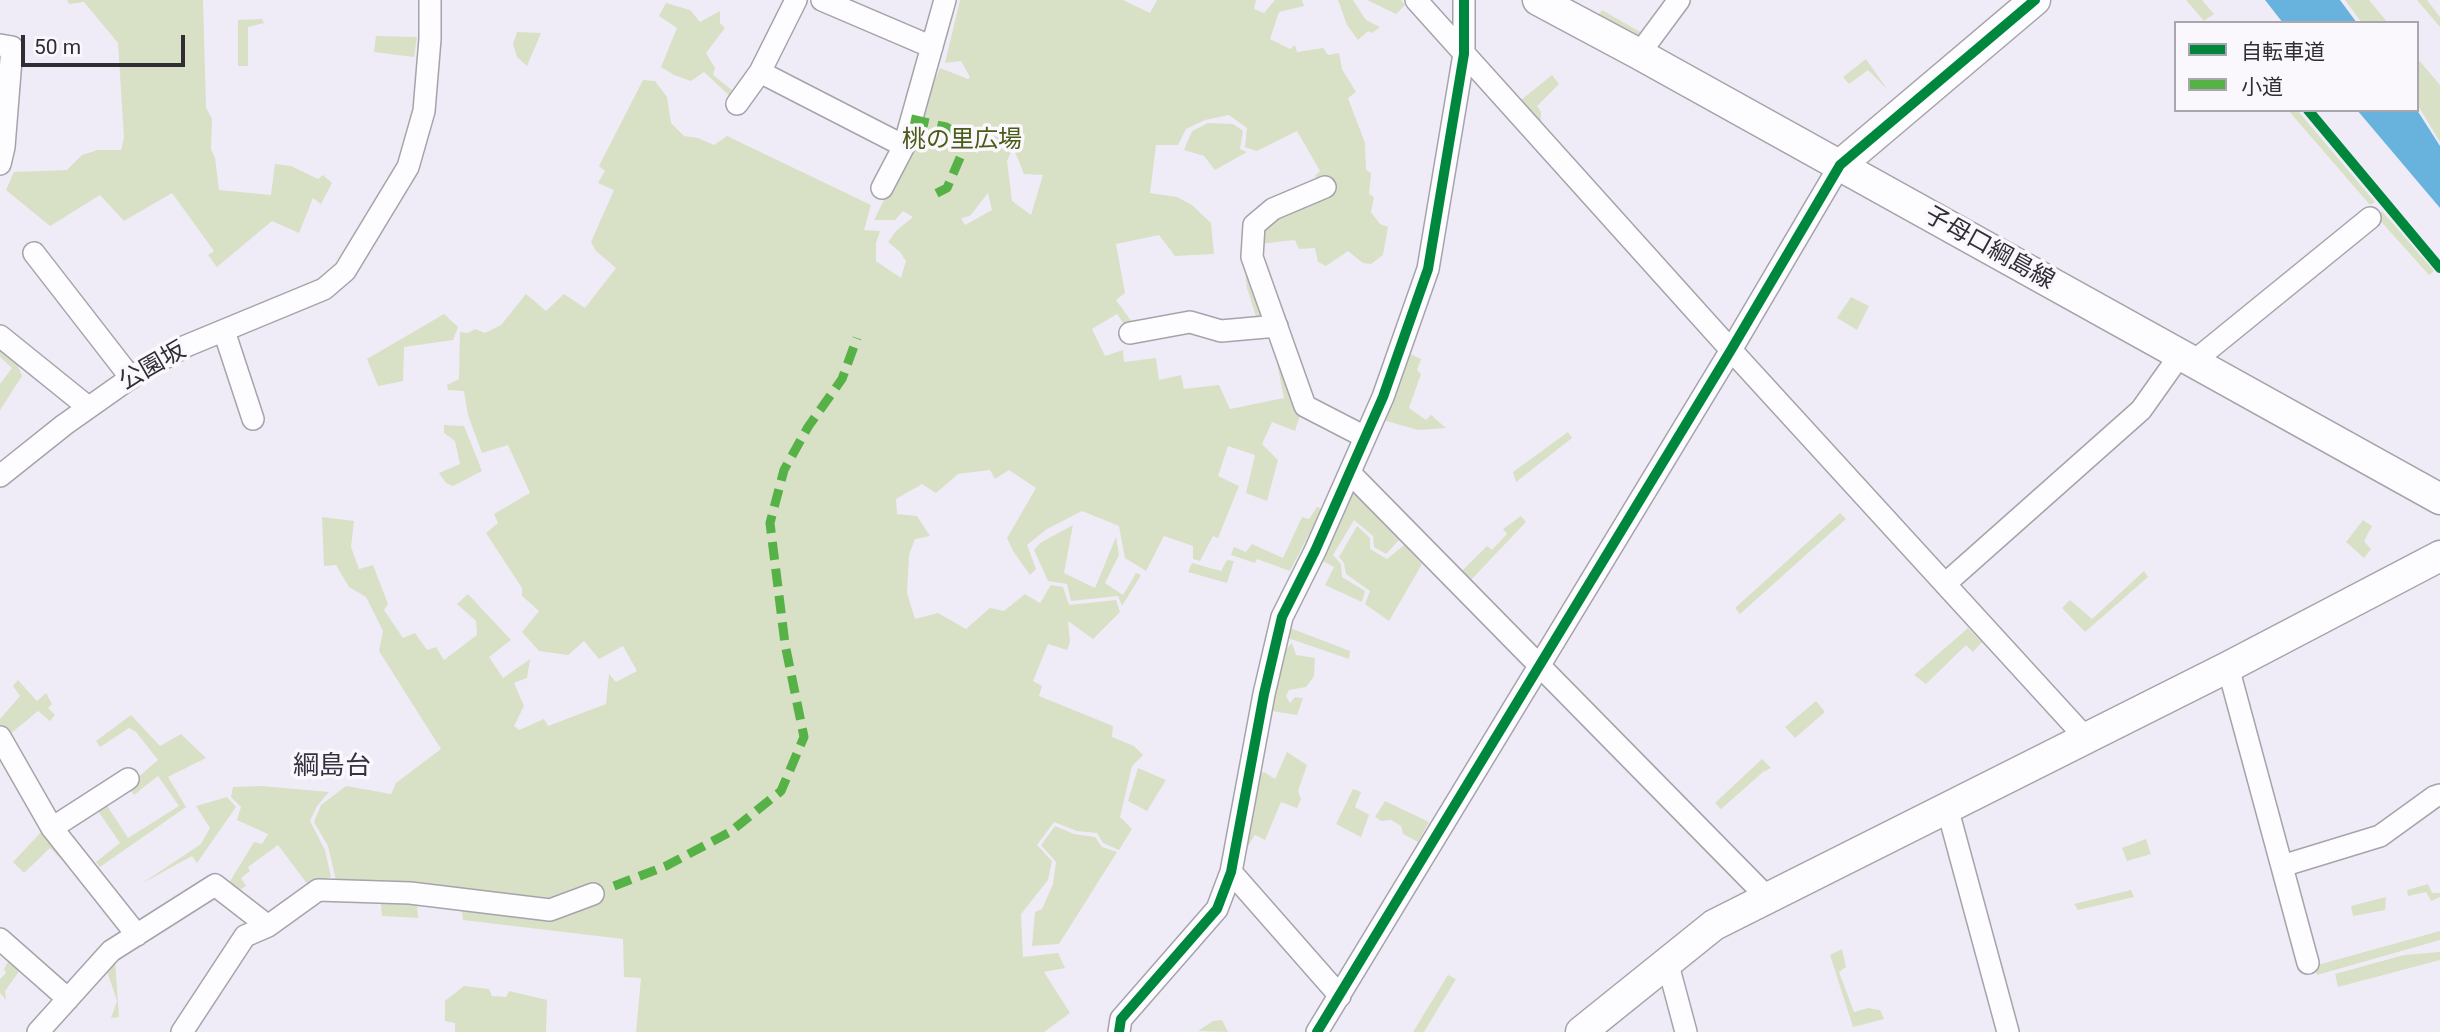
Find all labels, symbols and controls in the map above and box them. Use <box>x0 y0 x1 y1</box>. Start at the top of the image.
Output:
scale bar <box>24 21 189 65</box>
legend <box>2174 21 2419 112</box>
text: 50 m <box>34 35 81 59</box>
text: 自転車道 <box>2241 40 2325 64</box>
text: 小道 <box>2241 75 2283 99</box>
park label: 桃の里広場 <box>902 127 1022 155</box>
street label: 子母口綱島線 <box>1919 201 2059 297</box>
street label: 公園坂 <box>115 337 191 397</box>
district label: 綱島台 <box>293 751 371 783</box>

